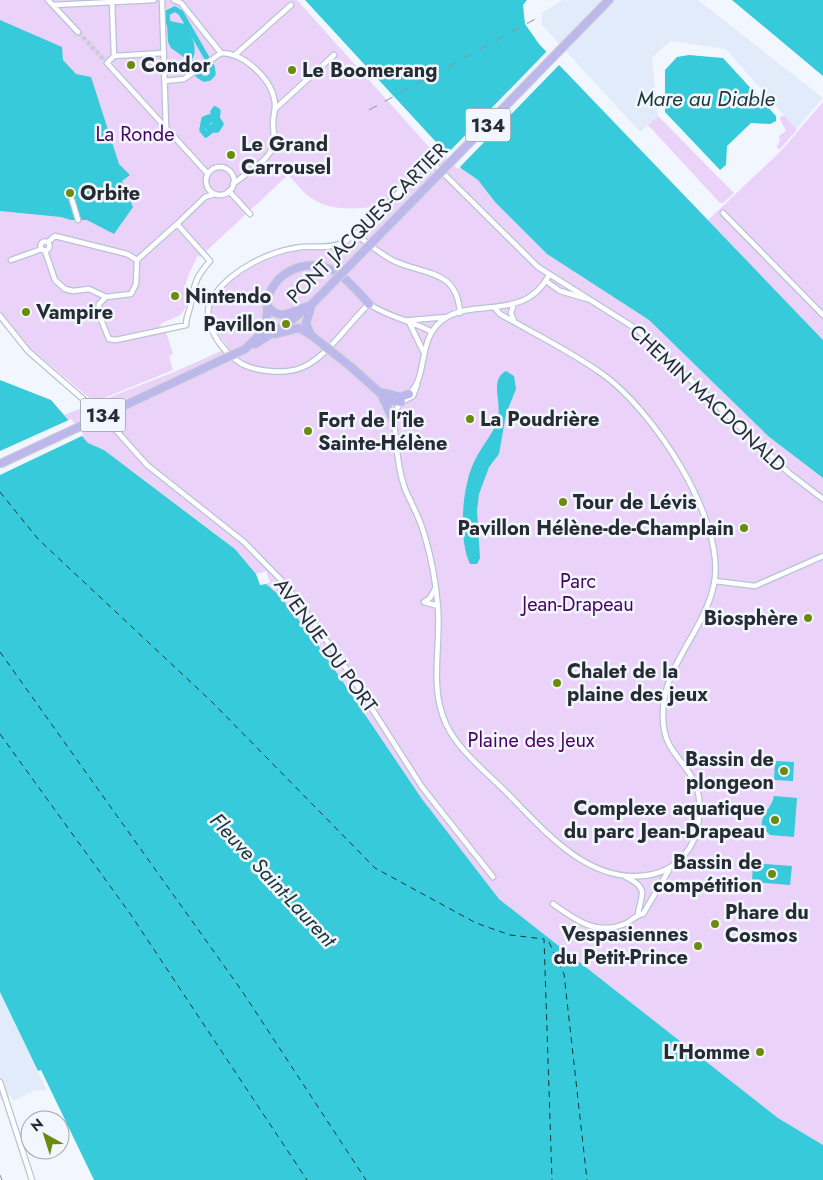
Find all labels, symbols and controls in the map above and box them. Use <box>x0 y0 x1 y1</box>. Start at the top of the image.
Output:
place label: Condor <box>141 51 211 80</box>
place label: Le Boomerang <box>302 56 437 85</box>
marker: Condor <box>125 59 137 71</box>
marker: Le Boomerang <box>286 64 298 76</box>
water label: Mare au Diable <box>637 84 775 114</box>
road number: 134 <box>466 108 510 142</box>
park label: La Ronde <box>96 120 174 149</box>
place label: Le Grand Carrousel <box>241 130 331 182</box>
street label: PONT JACQUES-CARTIER <box>280 136 454 310</box>
marker: Le Grand Carrousel <box>225 149 237 161</box>
place label: Orbite <box>80 179 140 208</box>
marker: Orbite <box>64 187 76 199</box>
place label: Nintendo <box>185 282 272 311</box>
marker: Nintendo <box>169 290 181 302</box>
place label: Vampire <box>35 298 113 327</box>
marker: Vampire <box>20 306 32 318</box>
place label: Pavillon <box>203 310 276 339</box>
marker: Pavillon <box>280 318 292 330</box>
street label: CHEMIN MACDONALD <box>623 318 792 479</box>
road number: 134 <box>80 398 126 432</box>
place label: La Poudrière <box>480 405 599 434</box>
place label: Fort de l'île Sainte-Hélène <box>318 406 448 458</box>
marker: La Poudrière <box>464 413 476 425</box>
marker: Fort de l'île Sainte-Hélène <box>302 425 314 437</box>
place label: Tour de Lévis <box>573 488 697 517</box>
marker: Tour de Lévis <box>557 496 569 508</box>
place label: Pavillon Hélène-de-Champlain <box>458 514 734 543</box>
marker: Pavillon Hélène-de-Champlain <box>738 522 750 534</box>
park label: Parc Jean-Drapeau <box>519 567 634 619</box>
street label: AVENUE DU PORT <box>267 572 385 719</box>
place label: Biosphère <box>704 604 798 633</box>
marker: Biosphère <box>802 612 814 624</box>
place label: Chalet de la plaine des jeux <box>567 657 708 709</box>
marker: Chalet de la plaine des jeux <box>551 677 563 689</box>
park label: Plaine des Jeux <box>468 726 595 755</box>
place label: Bassin de plongeon <box>685 745 774 797</box>
marker: Bassin de plongeon <box>778 765 790 777</box>
place label: Complexe aquatique du parc Jean-Drapeau <box>564 794 765 846</box>
water label: Fleuve Saint-Laurent <box>203 806 344 955</box>
marker: Complexe aquatique du parc Jean-Drapeau <box>769 814 781 826</box>
place label: Bassin de compétition <box>653 848 762 900</box>
marker: Bassin de compétition <box>766 868 778 880</box>
place label: Phare du Cosmos <box>725 898 809 950</box>
marker: Phare du Cosmos <box>709 918 721 930</box>
place label: Vespasiennes du Petit-Prince <box>554 920 688 972</box>
marker: Vespasiennes du Petit-Prince <box>692 940 704 952</box>
place label: L'Homme <box>663 1038 750 1067</box>
marker: L'Homme <box>754 1046 766 1058</box>
north arrow <box>20 1110 70 1160</box>
text: N <box>26 1114 47 1136</box>

